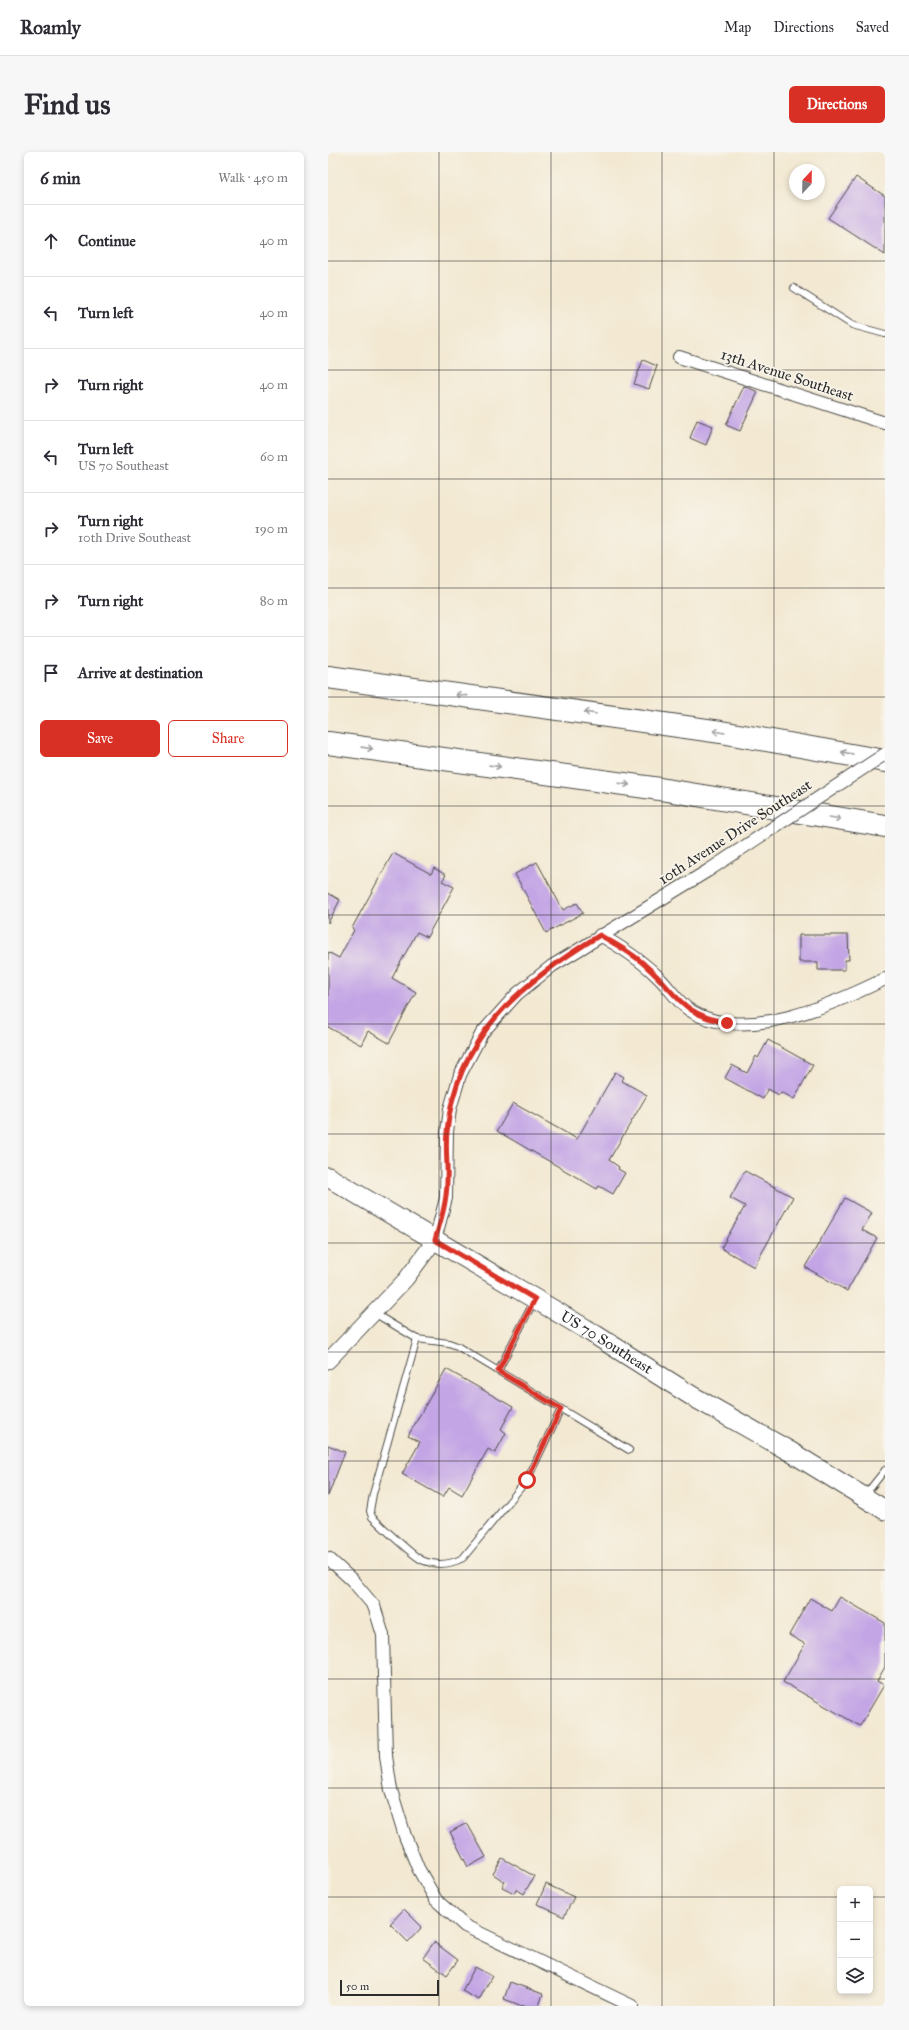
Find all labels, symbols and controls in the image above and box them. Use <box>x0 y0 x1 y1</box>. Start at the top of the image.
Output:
text: Roamly <box>20 16 81 39</box>
text: Map <box>724 19 751 36</box>
text: Directions <box>773 19 834 36</box>
text: Saved <box>856 19 889 36</box>
button: Directions <box>789 86 885 123</box>
text: Find us <box>24 87 110 122</box>
north arrow <box>789 164 825 200</box>
text: 6 min <box>40 168 81 189</box>
text: Walk · 450 m <box>218 170 288 186</box>
icon: ahead <box>40 230 62 252</box>
text: Continue <box>78 232 136 250</box>
text: 40 m <box>259 233 288 249</box>
icon: left <box>40 302 62 324</box>
text: Turn left <box>78 304 134 322</box>
text: 40 m <box>259 305 288 321</box>
street label: 13th Avenue Southeast <box>718 345 856 405</box>
icon: right <box>40 374 62 396</box>
text: Turn right <box>78 376 143 394</box>
text: 40 m <box>259 377 288 393</box>
text: Turn left <box>78 440 134 458</box>
icon: left <box>40 446 62 468</box>
text: 60 m <box>260 449 288 465</box>
text: US 70 Southeast <box>78 458 169 474</box>
text: Turn right <box>78 512 143 530</box>
icon: right <box>40 518 62 540</box>
text: 190 m <box>255 521 288 537</box>
text: 10th Drive Southeast <box>78 530 191 546</box>
icon: right <box>40 590 62 612</box>
text: Turn right <box>78 592 143 610</box>
text: 80 m <box>260 593 288 609</box>
icon: arrive <box>40 662 62 684</box>
text: Arrive at destination <box>78 664 203 682</box>
one-way arrow <box>455 691 468 699</box>
one-way arrow <box>584 709 597 717</box>
button: Save <box>40 720 160 757</box>
button: Share <box>168 720 288 757</box>
one-way arrow <box>712 728 725 736</box>
one-way arrow <box>360 744 373 752</box>
one-way arrow <box>841 749 854 757</box>
one-way arrow <box>488 762 501 770</box>
street label: 10th Avenue Drive Southeast <box>655 775 815 888</box>
one-way arrow <box>617 780 630 788</box>
one-way arrow <box>829 814 842 822</box>
route end <box>718 1014 736 1032</box>
street label: US 70 Southeast <box>557 1307 657 1378</box>
route start <box>518 1471 536 1489</box>
map controls <box>837 1886 873 1994</box>
button: + <box>837 1886 873 1922</box>
button: − <box>837 1922 873 1958</box>
button: layers <box>837 1958 873 1994</box>
scale bar <box>340 1978 439 1997</box>
text: 50 m <box>346 1980 369 1993</box>

